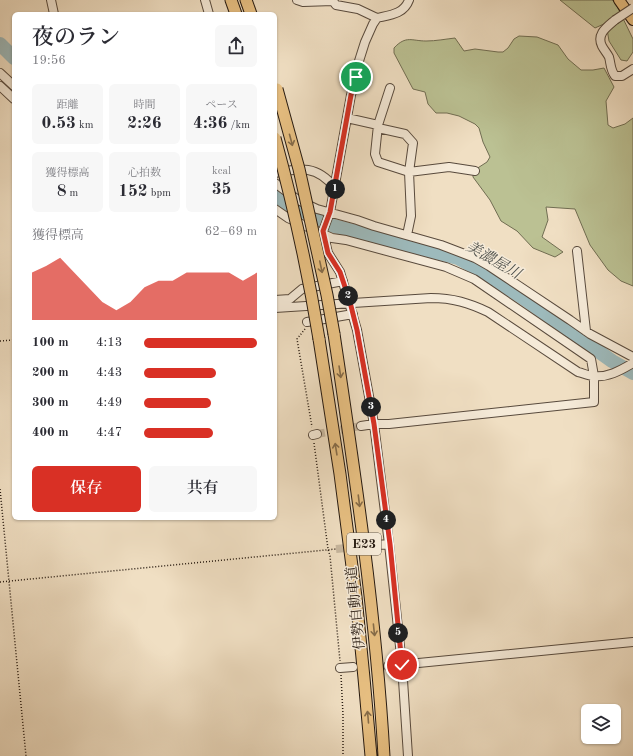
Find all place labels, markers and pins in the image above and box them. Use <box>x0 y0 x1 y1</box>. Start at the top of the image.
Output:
pin <box>339 60 373 94</box>
pin: 1 <box>325 179 345 199</box>
pin: 2 <box>338 286 358 306</box>
pin: 3 <box>361 397 381 417</box>
pin: 4 <box>376 510 396 530</box>
pin: 5 <box>388 623 408 643</box>
pin <box>385 648 419 682</box>

